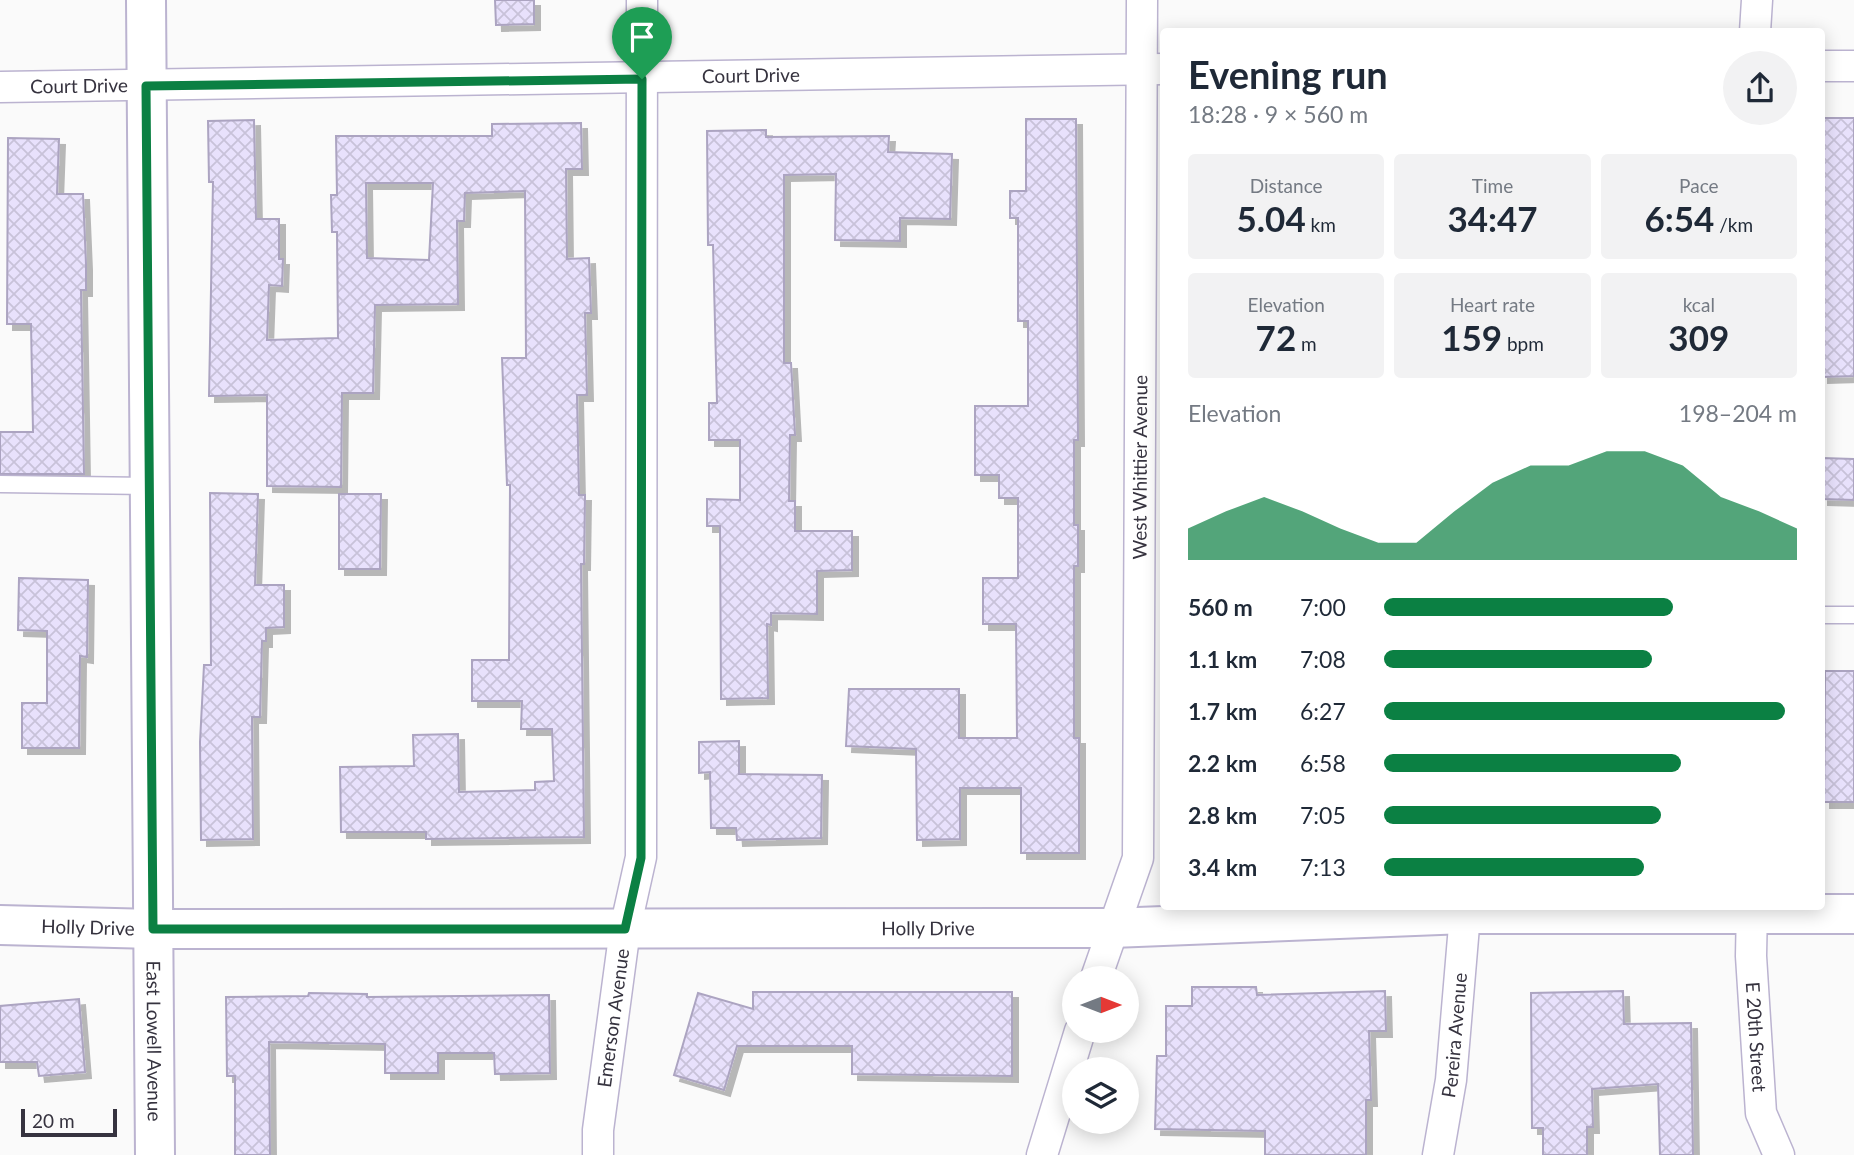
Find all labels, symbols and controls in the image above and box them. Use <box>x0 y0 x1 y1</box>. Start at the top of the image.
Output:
pin <box>612 7 672 79</box>
icon: arrive <box>623 18 661 56</box>
text: Evening run <box>1188 51 1388 97</box>
button: share <box>1723 51 1797 125</box>
street label: Court Drive <box>702 63 800 87</box>
street label: Court Drive <box>30 73 128 98</box>
text: 18:28 · 9 × 560 m <box>1188 100 1368 128</box>
text: Distance <box>1250 174 1323 197</box>
text: Time <box>1472 174 1513 197</box>
text: Pace <box>1679 174 1719 197</box>
text: 5.04 <box>1236 197 1306 239</box>
text: 34:47 <box>1447 197 1538 239</box>
text: 6:54 <box>1644 197 1714 239</box>
text: km <box>1306 213 1336 236</box>
text: /km <box>1714 213 1753 236</box>
text: Elevation <box>1248 293 1325 316</box>
text: Heart rate <box>1450 293 1535 316</box>
text: kcal <box>1683 293 1715 316</box>
text: 72 <box>1256 316 1296 358</box>
text: 159 <box>1441 316 1502 358</box>
text: 309 <box>1668 316 1729 358</box>
text: m <box>1296 332 1317 355</box>
text: bpm <box>1502 332 1544 355</box>
street label: West Whittier Avenue <box>1127 375 1151 559</box>
text: Elevation <box>1188 399 1281 427</box>
text: 198–204 m <box>1679 399 1797 427</box>
text: 560 m <box>1188 593 1253 621</box>
text: 7:00 <box>1300 593 1346 621</box>
text: 1.1 km <box>1188 645 1257 673</box>
text: 7:08 <box>1300 645 1346 673</box>
text: 1.7 km <box>1188 697 1257 725</box>
text: 6:27 <box>1300 697 1346 725</box>
text: 2.2 km <box>1188 749 1257 777</box>
text: 6:58 <box>1300 749 1346 777</box>
text: 2.8 km <box>1188 801 1257 829</box>
text: 7:05 <box>1300 801 1346 829</box>
text: 3.4 km <box>1188 853 1257 881</box>
text: 7:13 <box>1300 853 1346 881</box>
street label: Holly Drive <box>41 914 135 940</box>
street label: Holly Drive <box>881 916 975 939</box>
street label: Emerson Avenue <box>592 947 633 1089</box>
street label: East Lowell Avenue <box>142 960 167 1122</box>
north arrow <box>1062 966 1139 1043</box>
map controls <box>1062 966 1139 1134</box>
street label: Pereira Avenue <box>1436 972 1471 1099</box>
street label: E 20th Street <box>1742 981 1772 1093</box>
button: layers <box>1062 1057 1139 1134</box>
scale bar <box>21 1106 117 1138</box>
text: 20 m <box>32 1109 75 1132</box>

